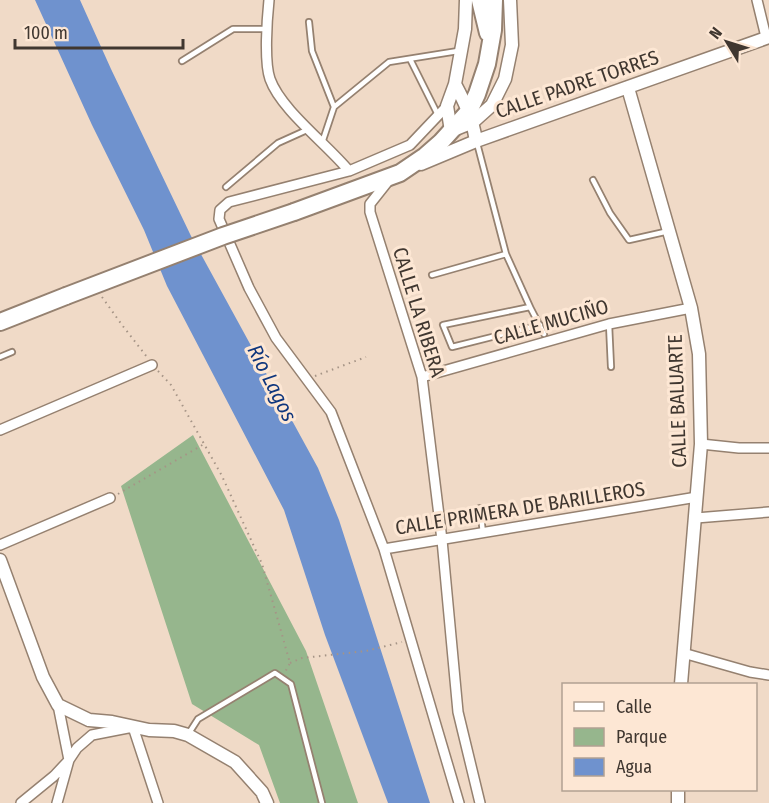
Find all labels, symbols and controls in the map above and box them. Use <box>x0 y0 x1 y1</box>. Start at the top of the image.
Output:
scale bar <box>15 12 183 50</box>
north arrow <box>697 12 757 72</box>
text: 100 m <box>24 22 68 44</box>
text: N <box>705 23 726 43</box>
street label: CALLE PADRE TORRES <box>492 45 662 123</box>
street label: CALLE LA RIBERA <box>388 244 450 380</box>
street label: CALLE MUCIÑO <box>491 294 611 350</box>
street label: CALLE BALUARTE <box>663 334 691 468</box>
water label: Río Lagos <box>242 340 302 426</box>
street label: CALLE PRIMERA DE BARILLEROS <box>394 476 647 540</box>
legend <box>562 683 757 791</box>
text: Calle <box>616 696 652 718</box>
text: Parque <box>616 726 667 748</box>
text: Agua <box>616 756 652 778</box>

